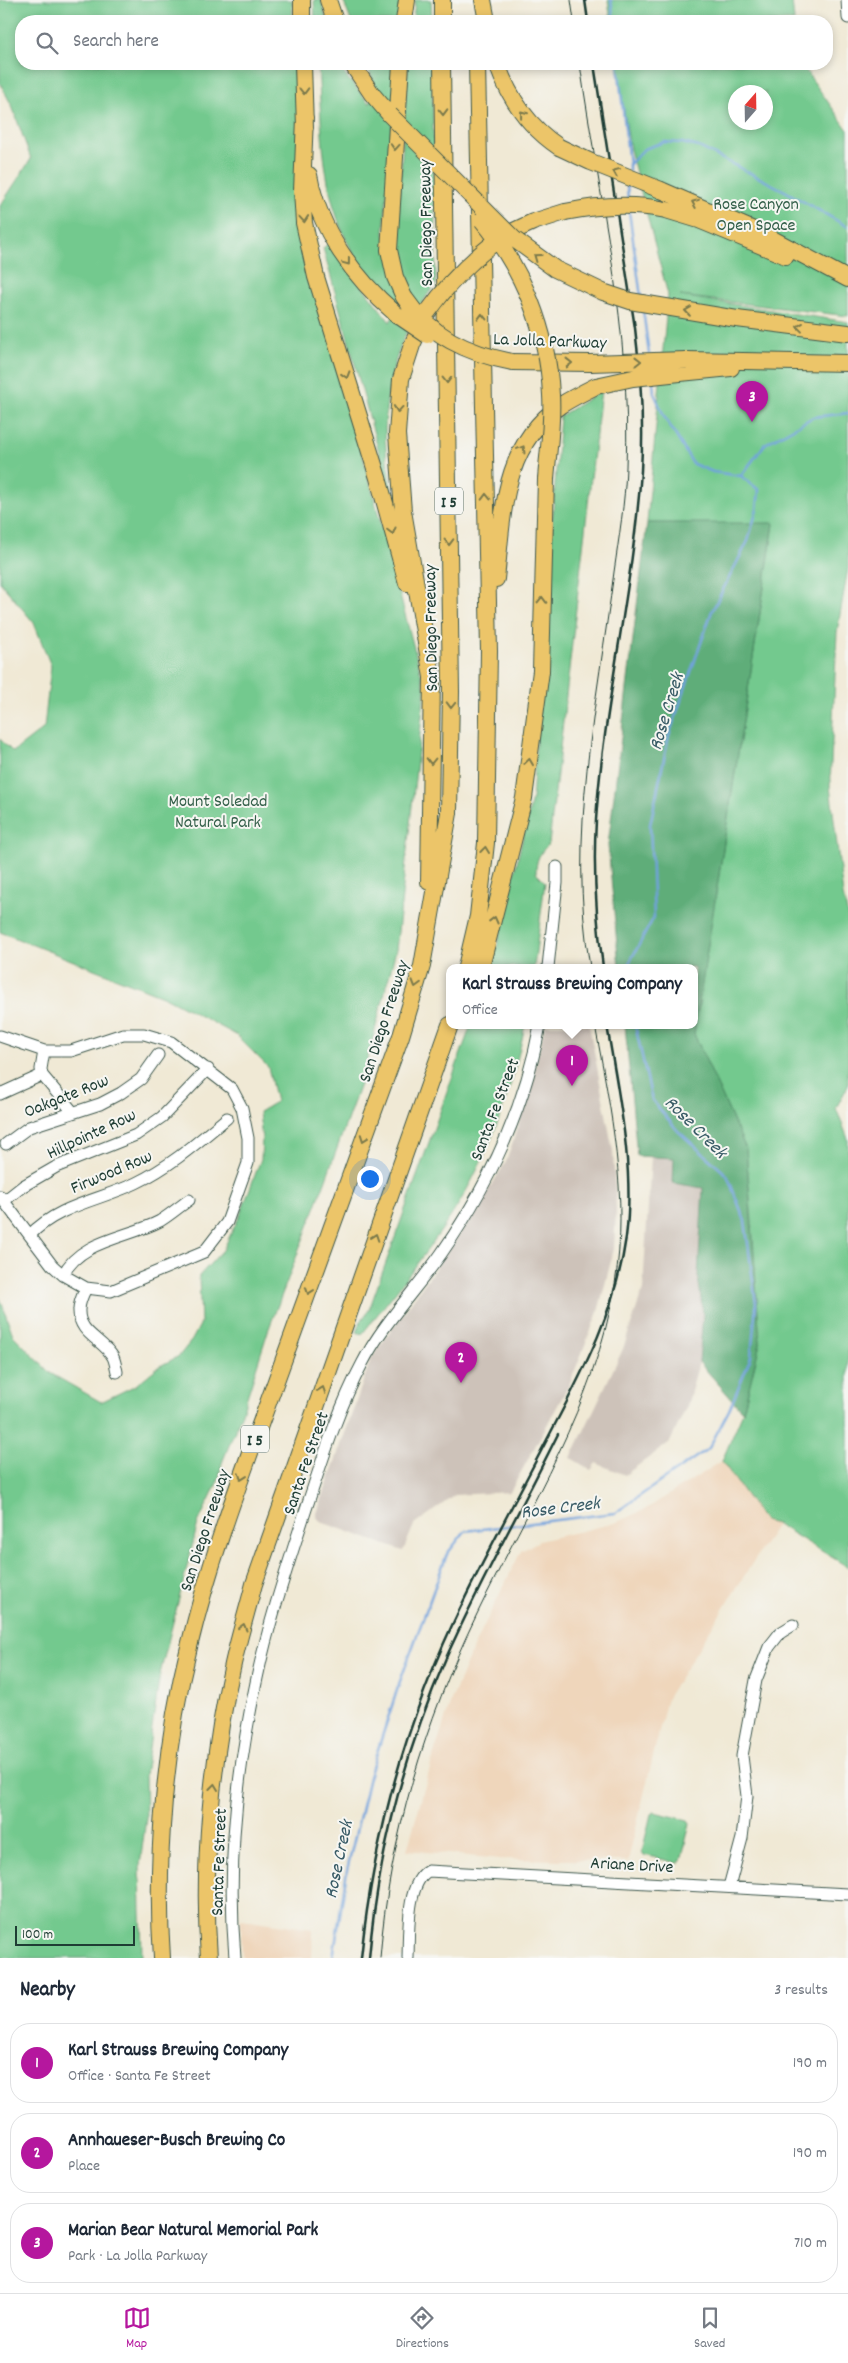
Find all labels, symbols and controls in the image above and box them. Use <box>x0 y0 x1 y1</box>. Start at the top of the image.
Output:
search box <box>15 15 833 70</box>
icon: search <box>33 29 61 57</box>
text: Search here <box>73 29 159 56</box>
north arrow <box>728 85 773 130</box>
one-way arrow <box>299 87 309 95</box>
one-way arrow <box>438 109 448 117</box>
one-way arrow <box>521 111 529 120</box>
one-way arrow <box>389 144 400 152</box>
street label: San Diego Freeway <box>414 158 441 287</box>
one-way arrow <box>612 168 620 178</box>
park label: Rose Canyon Open Space <box>713 193 799 239</box>
one-way arrow <box>691 199 700 210</box>
one-way arrow <box>299 215 310 223</box>
one-way arrow <box>533 254 543 263</box>
one-way arrow <box>341 256 350 266</box>
one-way arrow <box>684 307 693 317</box>
one-way arrow <box>477 313 487 321</box>
one-way arrow <box>795 322 803 333</box>
street label: La Jolla Parkway <box>493 328 608 357</box>
one-way arrow <box>635 356 643 367</box>
one-way arrow <box>565 358 573 368</box>
one-way arrow <box>341 371 351 379</box>
one-way arrow <box>442 376 452 384</box>
pin: 3 <box>736 381 768 422</box>
one-way arrow <box>393 405 404 413</box>
one-way arrow <box>516 446 526 455</box>
road number: I 5 <box>435 488 463 514</box>
one-way arrow <box>481 493 491 500</box>
one-way arrow <box>387 527 397 535</box>
one-way arrow <box>444 539 455 547</box>
street label: San Diego Freeway <box>419 563 446 692</box>
one-way arrow <box>537 596 547 604</box>
water label: Rose Creek <box>644 668 694 754</box>
one-way arrow <box>446 702 456 709</box>
one-way arrow <box>426 757 437 765</box>
one-way arrow <box>523 757 533 766</box>
park label: Mount Soledad Natural Park <box>169 790 267 836</box>
one-way arrow <box>479 846 490 854</box>
one-way arrow <box>488 916 499 925</box>
street label: San Diego Freeway <box>354 957 417 1086</box>
popup <box>446 964 698 1029</box>
text: Karl Strauss Brewing Company <box>462 972 682 999</box>
one-way arrow <box>412 980 422 988</box>
text: Office <box>462 999 498 1022</box>
pin: 1 <box>556 1045 588 1086</box>
street label: Santa Fe Street <box>465 1055 527 1165</box>
street label: Oakgate Row <box>21 1069 113 1126</box>
water label: Rose Creek <box>657 1091 734 1168</box>
street label: Hillpointe Row <box>43 1104 141 1167</box>
one-way arrow <box>360 1133 370 1142</box>
street label: Firwood Row <box>67 1145 157 1202</box>
your location <box>357 1166 383 1192</box>
one-way arrow <box>369 1233 379 1242</box>
one-way arrow <box>305 1286 315 1295</box>
pin: 2 <box>445 1342 477 1383</box>
one-way arrow <box>316 1387 326 1395</box>
street label: Santa Fe Street <box>278 1408 337 1519</box>
road number: I 5 <box>241 1426 269 1452</box>
street label: San Diego Freeway <box>175 1466 238 1595</box>
one-way arrow <box>238 1472 248 1481</box>
water label: Rose Creek <box>519 1491 604 1528</box>
one-way arrow <box>237 1624 247 1632</box>
one-way arrow <box>208 1783 219 1791</box>
street label: Santa Fe Street <box>206 1807 235 1916</box>
water label: Rose Creek <box>319 1816 362 1901</box>
street label: Ariane Drive <box>590 1852 674 1881</box>
scale bar <box>15 1923 135 1946</box>
text: 100 m <box>22 1925 53 1945</box>
text: Nearby <box>20 1976 75 2006</box>
text: 3 results <box>774 1979 828 2002</box>
text: Karl Strauss Brewing Company <box>68 2038 288 2065</box>
text: 1 <box>35 2052 39 2075</box>
text: 190 m <box>793 2052 827 2075</box>
text: Office · Santa Fe Street <box>68 2065 211 2088</box>
text: Annhaueser-Busch Brewing Co <box>68 2128 285 2155</box>
text: 2 <box>34 2142 41 2165</box>
text: 190 m <box>793 2142 827 2165</box>
text: Place <box>68 2155 100 2178</box>
text: Marian Bear Natural Memorial Park <box>68 2218 318 2245</box>
text: 3 <box>33 2232 41 2255</box>
text: 710 m <box>794 2232 827 2255</box>
text: Park · La Jolla Parkway <box>68 2245 207 2268</box>
tab: Map <box>123 2304 151 2354</box>
tab: Directions <box>396 2304 449 2354</box>
tab: Saved <box>694 2304 725 2354</box>

